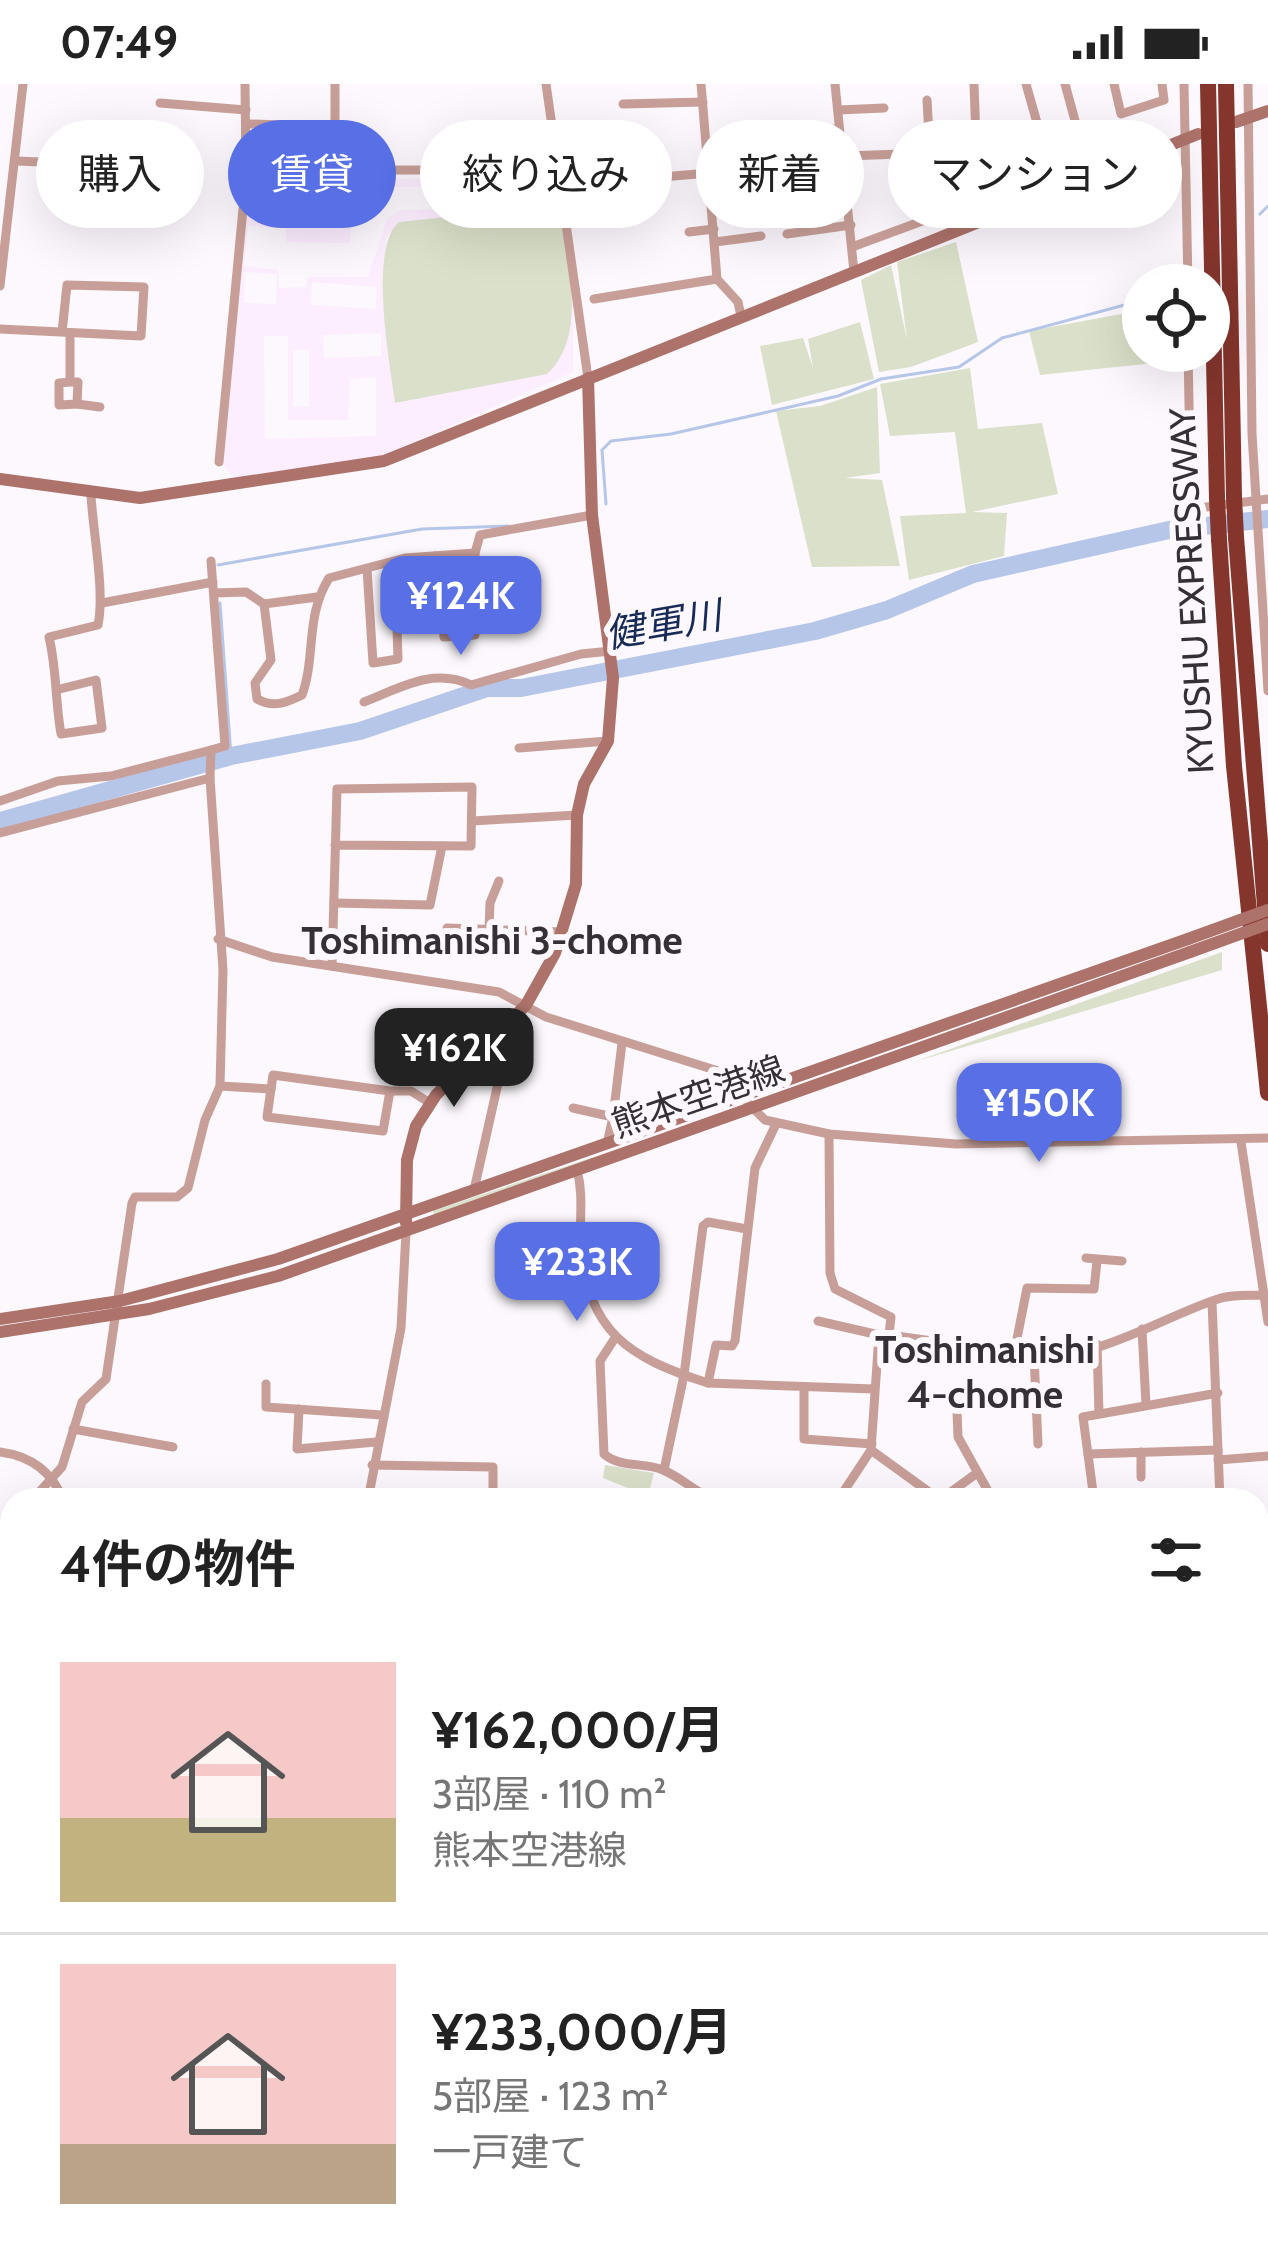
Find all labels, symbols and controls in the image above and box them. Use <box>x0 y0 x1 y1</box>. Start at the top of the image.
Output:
text: 07:49 <box>60 15 178 69</box>
chip: 購入 <box>36 120 204 228</box>
chip: 賃貸 <box>228 120 396 228</box>
chip: 絞り込み <box>420 120 672 228</box>
chip: 新着 <box>696 120 864 228</box>
chip: マンション <box>888 120 1182 228</box>
map controls <box>1122 264 1230 372</box>
button: locate <box>1122 264 1230 372</box>
street label: KYUSHU EXPRESSWAY <box>1159 406 1223 775</box>
pin: ¥124K <box>377 556 545 658</box>
text: ¥124K <box>407 571 515 619</box>
water label: 健軍川 <box>601 590 729 658</box>
district label: Toshimanishi 3-chome <box>301 916 683 964</box>
pin: ¥162K <box>370 1008 538 1110</box>
text: ¥162K <box>402 1023 506 1071</box>
street label: 熊本空港線 <box>606 1046 790 1146</box>
pin: ¥150K <box>955 1063 1123 1165</box>
text: ¥150K <box>984 1078 1094 1126</box>
pin: ¥233K <box>493 1222 661 1324</box>
text: ¥233K <box>522 1237 632 1285</box>
district label: Toshimanishi 4-chome <box>875 1325 1095 1418</box>
icon: filters <box>1143 1527 1209 1593</box>
text: 4件の物件 <box>60 1533 296 1595</box>
text: ¥162,000/月 <box>432 1699 725 1761</box>
icon: home <box>156 1710 300 1854</box>
text: 3部屋 · 110 m² <box>432 1770 667 1818</box>
text: 熊本空港線 <box>432 1826 627 1874</box>
text: ¥233,000/月 <box>432 2001 733 2063</box>
icon: home <box>156 2012 300 2156</box>
text: 5部屋 · 123 m² <box>432 2072 668 2120</box>
text: 一戸建て <box>432 2128 588 2176</box>

